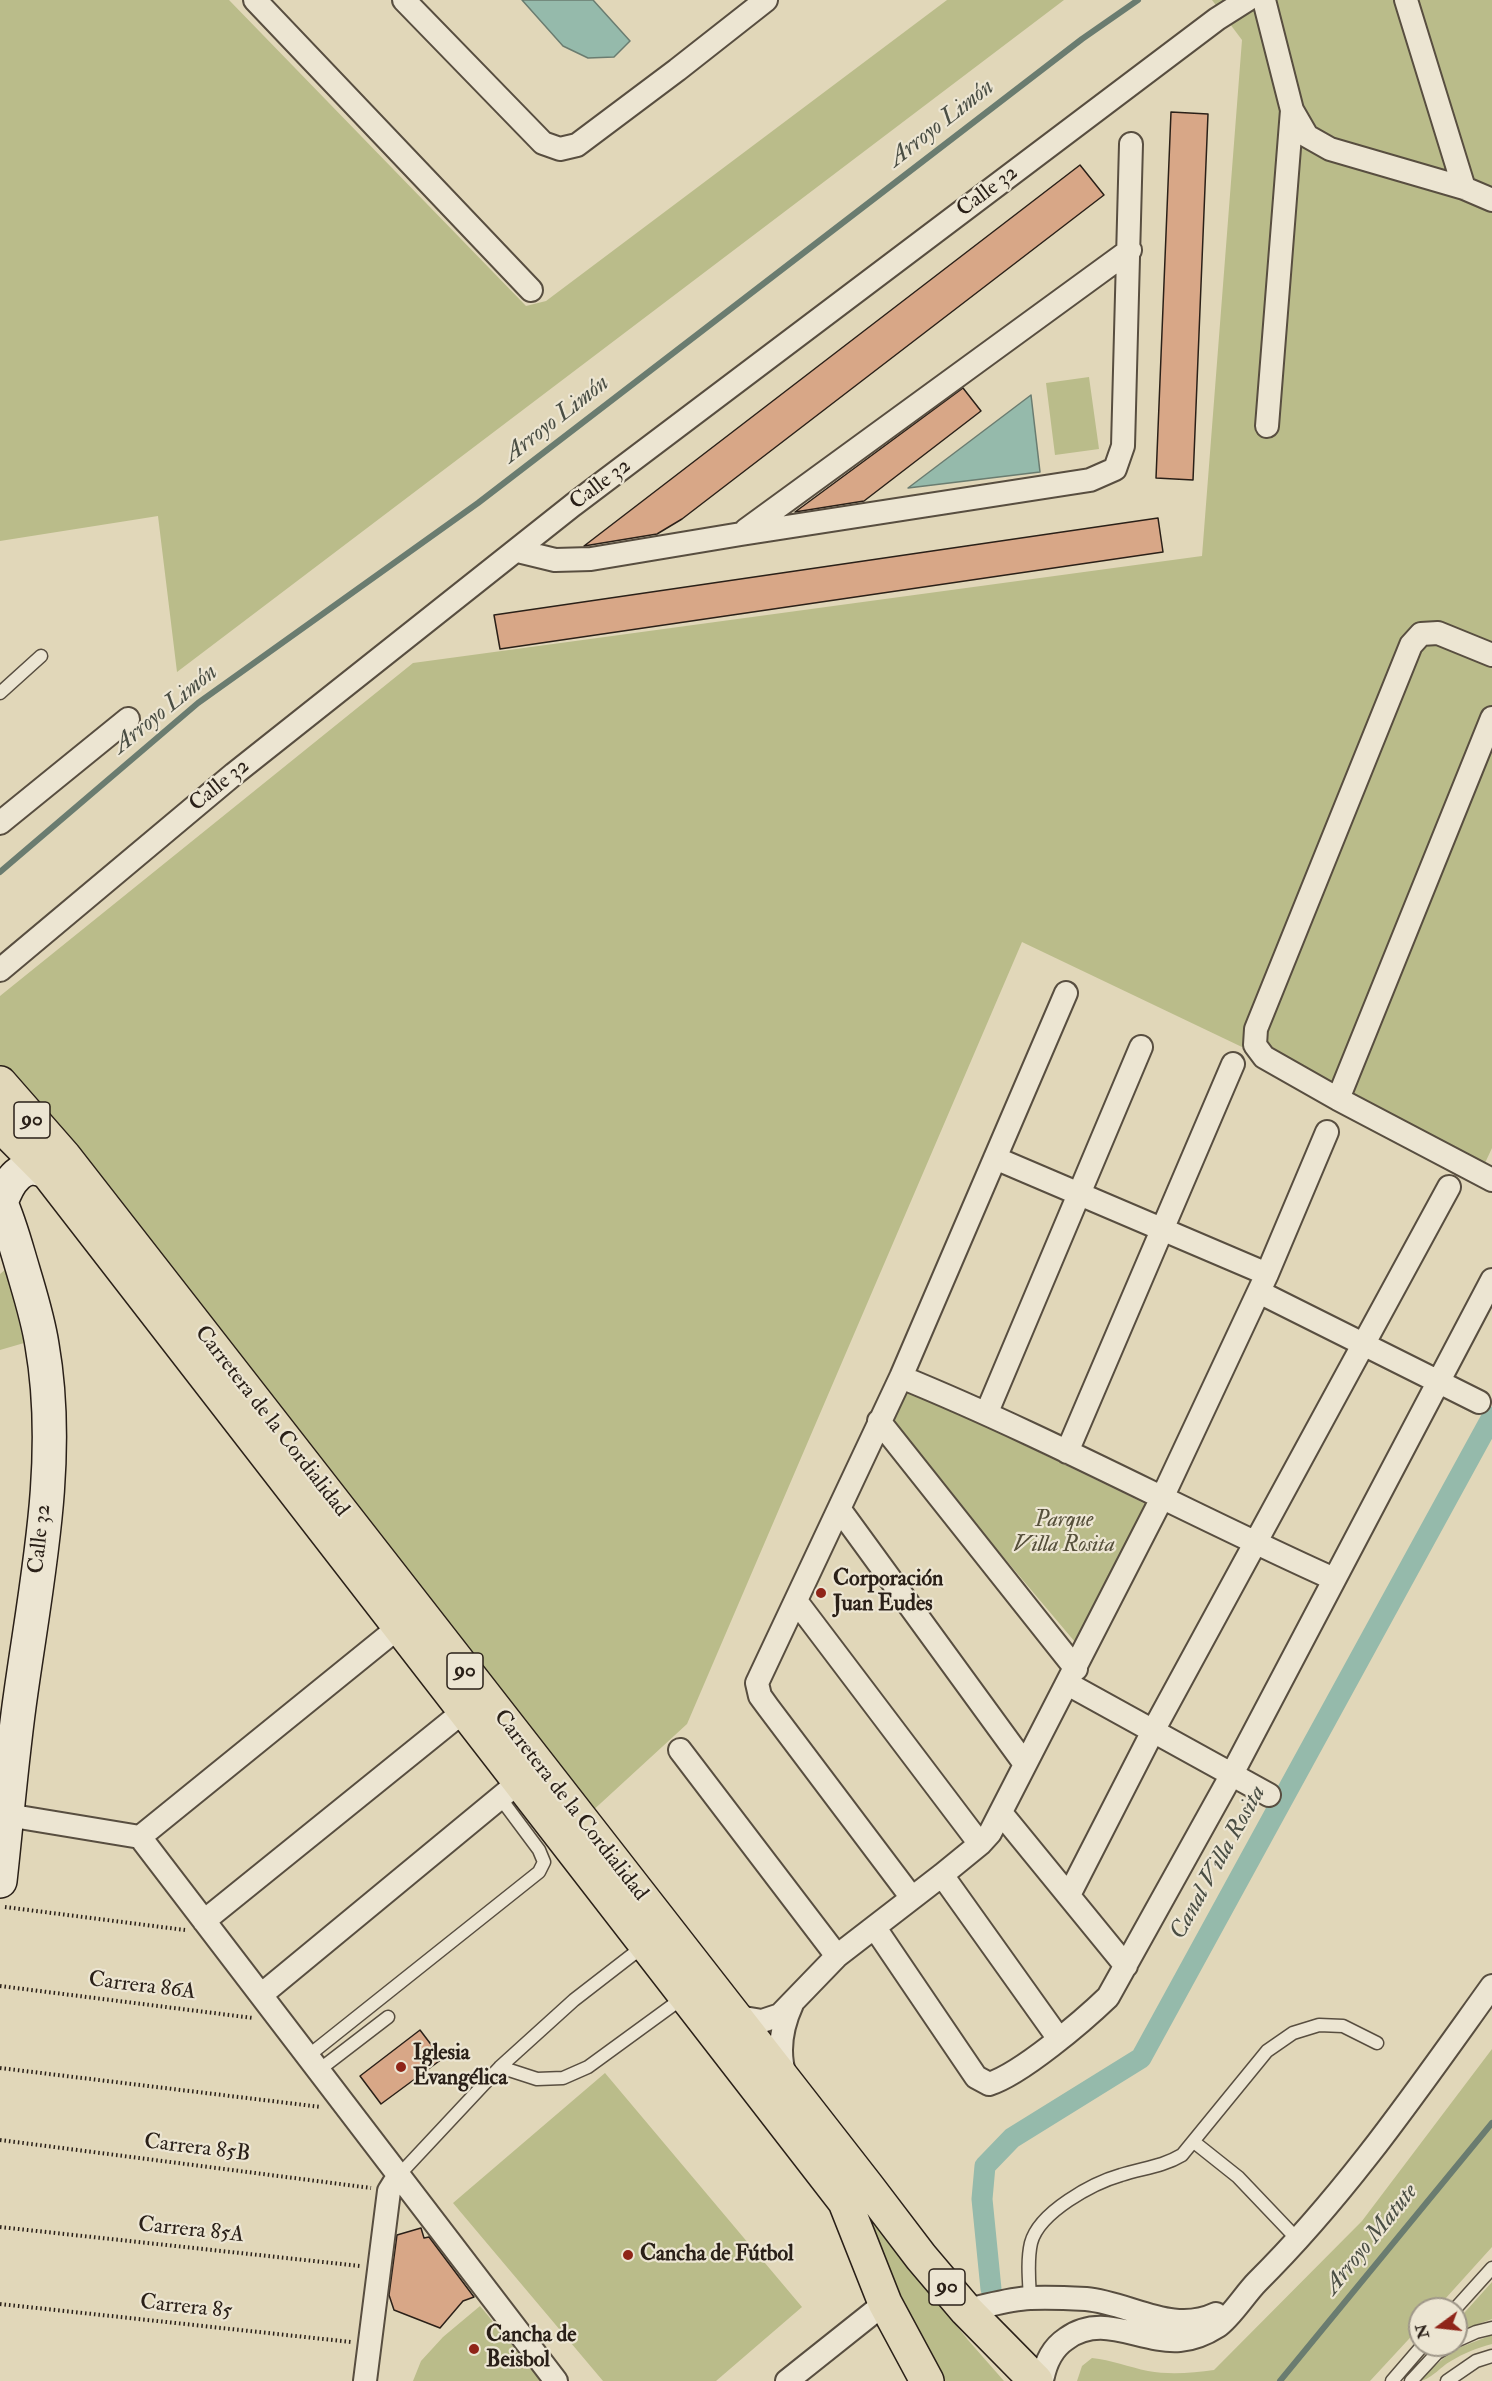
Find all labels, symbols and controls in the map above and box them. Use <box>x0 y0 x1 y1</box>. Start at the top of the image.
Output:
water label: Arroyo Limón <box>883 74 1001 174</box>
street label: Calle 32 <box>952 160 1024 224</box>
water label: Arroyo Limón <box>498 370 616 470</box>
street label: Calle 32 <box>565 453 637 517</box>
water label: Arroyo Limón <box>108 659 224 761</box>
street label: Calle 32 <box>185 754 255 818</box>
road number: 90 <box>14 1102 50 1138</box>
street label: Carretera de la Cordialidad <box>188 1321 354 1523</box>
street label: Calle 32 <box>24 1503 58 1575</box>
park label: Parque Villa Rosita <box>1013 1508 1115 1560</box>
place label: Corporación Juan Eudes <box>833 1567 943 1618</box>
marker: Corporación Juan Eudes <box>814 1586 828 1600</box>
road number: 90 <box>447 1653 483 1689</box>
street label: Carretera de la Cordialidad <box>487 1705 653 1907</box>
water label: Canal Villa Rosita <box>1165 1781 1273 1945</box>
street label: Carrera 86A <box>87 1967 197 2007</box>
place label: Iglesia Evangélica <box>413 2041 507 2092</box>
marker: Iglesia Evangélica <box>394 2060 408 2074</box>
street label: Carrera 85B <box>142 2129 252 2169</box>
water label: Arroyo Matute <box>1319 2179 1425 2301</box>
street label: Carrera 85A <box>137 2212 245 2250</box>
place label: Cancha de Fútbol <box>640 2242 794 2268</box>
marker: Cancha de Fútbol <box>621 2248 635 2262</box>
road number: 90 <box>929 2269 965 2305</box>
street label: Carrera 85 <box>139 2290 233 2326</box>
north arrow <box>1408 2297 1468 2357</box>
text: N <box>1411 2322 1434 2341</box>
place label: Cancha de Beisbol <box>486 2323 576 2374</box>
marker: Cancha de Beisbol <box>467 2342 481 2356</box>

